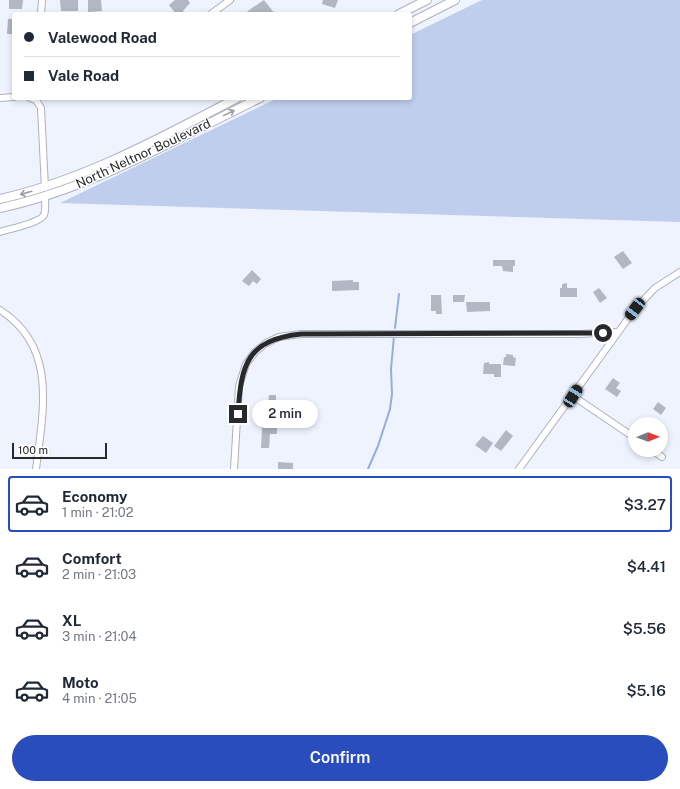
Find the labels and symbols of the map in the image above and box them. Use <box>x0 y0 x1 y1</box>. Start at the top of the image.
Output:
one-way arrow <box>223 109 235 116</box>
street label: North Neltnor Boulevard <box>73 116 213 191</box>
one-way arrow <box>20 190 33 197</box>
car <box>623 296 647 322</box>
route start <box>594 324 612 342</box>
car <box>562 383 584 409</box>
callout: 2 min <box>252 400 318 428</box>
route end <box>229 405 247 423</box>
north arrow <box>628 417 668 457</box>
scale bar <box>12 441 107 460</box>

